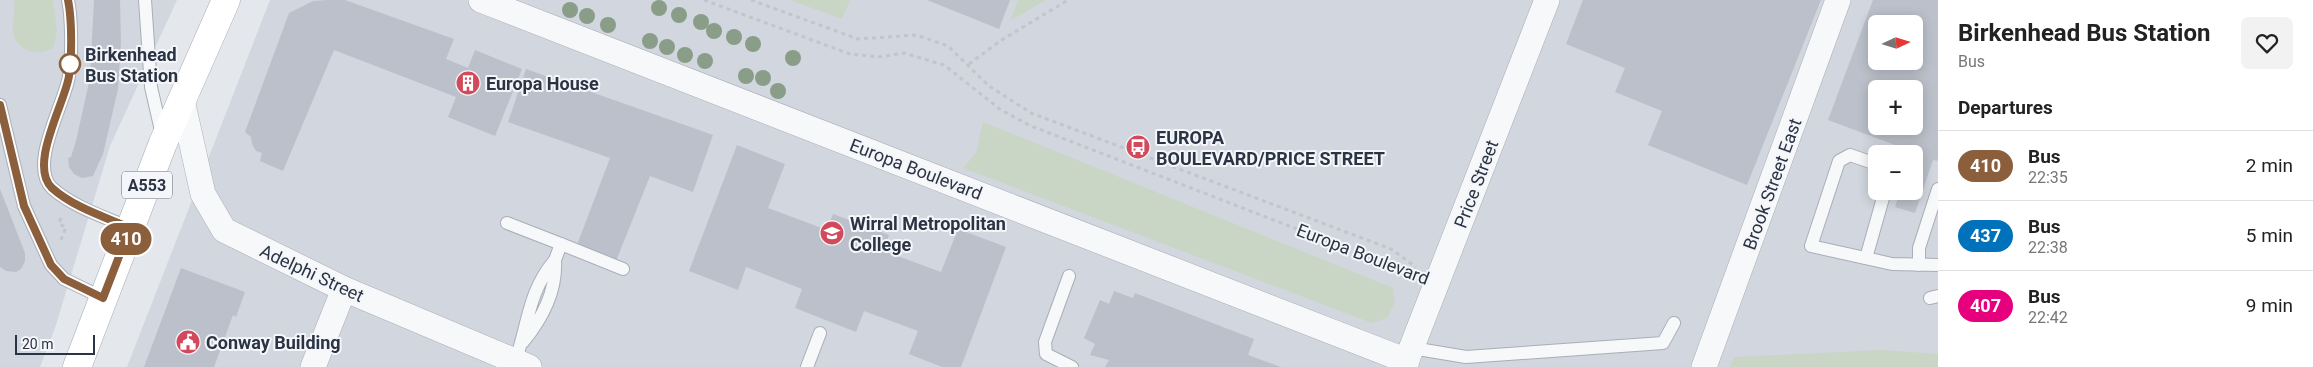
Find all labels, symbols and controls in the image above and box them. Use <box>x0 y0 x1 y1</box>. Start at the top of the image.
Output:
north arrow <box>1868 15 1922 70</box>
map controls <box>1868 15 1923 200</box>
button: heart <box>2241 17 2293 69</box>
text: Birkenhead Bus Station <box>1958 19 2210 47</box>
place label: Birkenhead Bus Station <box>85 44 178 86</box>
text: Bus <box>1958 52 1985 71</box>
marker: Birkenhead Bus Station <box>59 53 81 75</box>
building icon: Europa House <box>455 70 481 96</box>
place label: Europa House <box>486 73 599 94</box>
button: + <box>1868 80 1923 135</box>
text: Departures <box>1958 96 2053 119</box>
street label: Brook Street East <box>1738 115 1806 253</box>
place label: EUROPA BOULEVARD/PRICE STREET <box>1156 127 1385 169</box>
street label: Europa Boulevard <box>847 134 985 204</box>
bus stop icon: EUROPA BOULEVARD/PRICE STREET <box>1125 134 1151 160</box>
street label: Price Street <box>1450 137 1502 231</box>
button: − <box>1868 145 1923 200</box>
text: Bus <box>2028 145 2061 168</box>
text: 2 min <box>2246 154 2293 177</box>
text: 410 <box>1970 155 2001 176</box>
text: 22:35 <box>2028 168 2068 187</box>
road number: A553 <box>122 172 172 198</box>
place label: Wirral Metropolitan College <box>850 213 1006 255</box>
text: Bus <box>2028 215 2061 238</box>
street label: Europa Boulevard <box>1294 219 1432 289</box>
school or university icon: Wirral Metropolitan College <box>819 220 845 246</box>
line badge: 410 <box>97 223 155 255</box>
text: 5 min <box>2246 224 2293 247</box>
text: 437 <box>1970 225 2001 246</box>
text: 410 <box>111 228 141 249</box>
text: 22:38 <box>2028 238 2068 257</box>
street label: Adelphi Street <box>257 240 367 306</box>
text: Bus <box>2028 285 2061 308</box>
text: 9 min <box>2246 294 2293 317</box>
text: 407 <box>1970 295 2001 316</box>
text: 22:42 <box>2028 308 2068 327</box>
public building icon: Conway Building <box>175 329 201 355</box>
scale bar <box>15 332 95 355</box>
place label: Conway Building <box>206 332 341 353</box>
text: 20 m <box>22 336 54 352</box>

